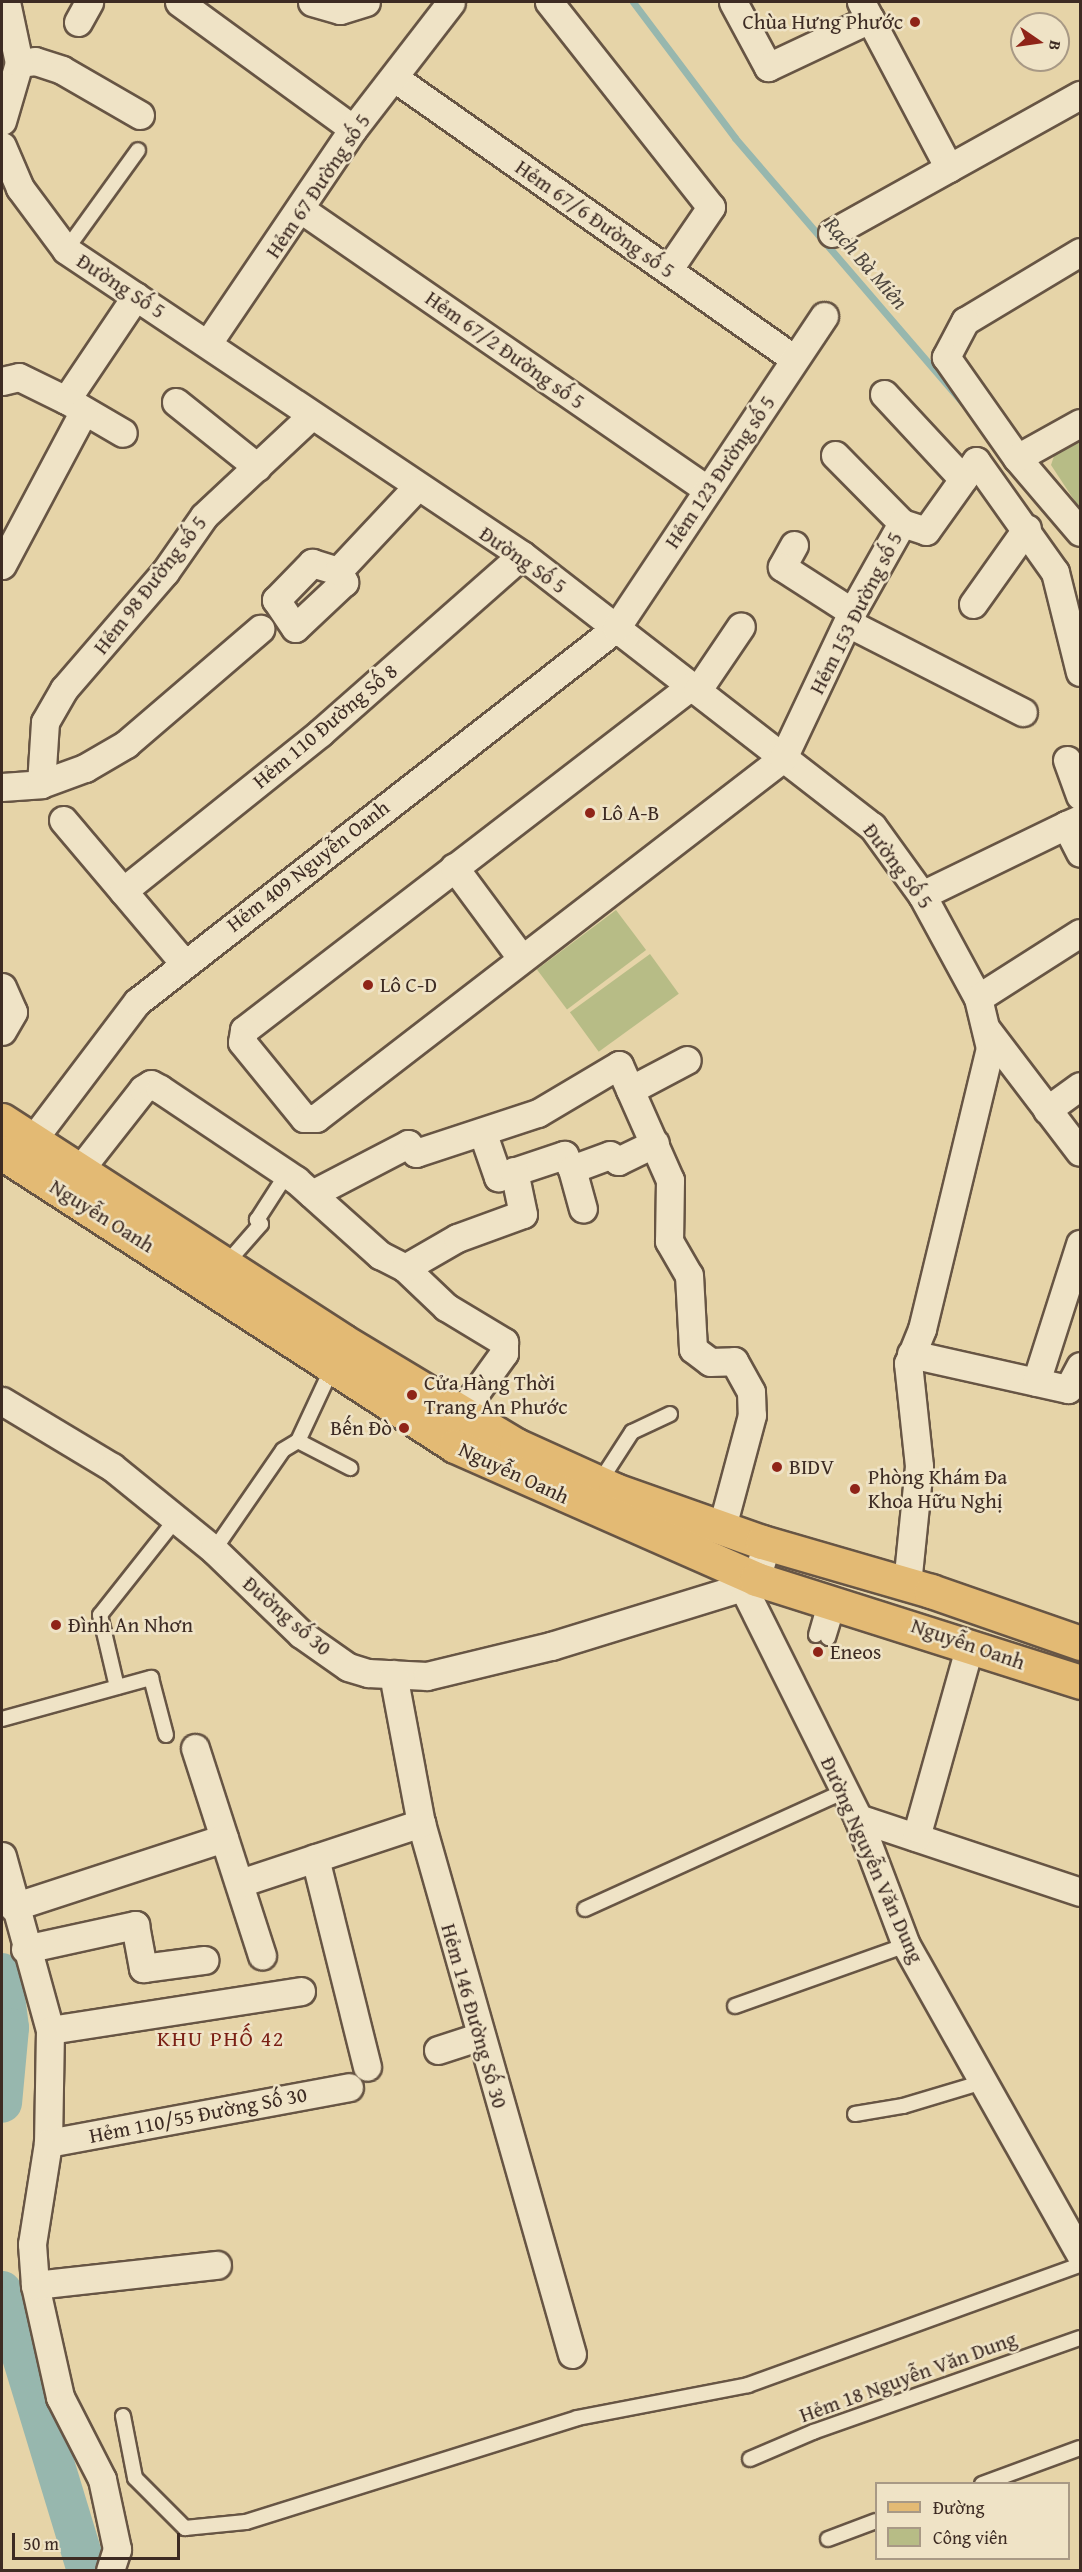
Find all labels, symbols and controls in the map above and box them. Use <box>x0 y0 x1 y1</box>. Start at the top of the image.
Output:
place label: Chùa Hưng Phước <box>742 9 903 35</box>
north arrow <box>1010 12 1070 72</box>
marker: Chùa Hưng Phước <box>908 15 922 29</box>
text: B <box>1043 38 1068 53</box>
street label: Hẻm 67 Đường số 5 <box>260 109 376 263</box>
street label: Hẻm 67/6 Đường số 5 <box>510 155 680 283</box>
water label: Rạch Bà Miên <box>819 211 913 315</box>
street label: Đường Số 5 <box>72 248 170 324</box>
street label: Hẻm 67/2 Đường số 5 <box>420 286 590 414</box>
street label: Hẻm 123 Đường số 5 <box>660 391 780 553</box>
street label: Hẻm 98 Đường số 5 <box>88 511 212 659</box>
street label: Đường Số 5 <box>475 521 571 599</box>
street label: Hẻm 153 Đường số 5 <box>804 528 908 698</box>
street label: Hẻm 110 Đường Số 8 <box>248 658 402 794</box>
street label: Hẻm 409 Nguyễn Oanh <box>222 795 394 937</box>
place label: Lô A-B <box>602 800 659 826</box>
marker: Lô A-B <box>583 806 597 820</box>
street label: Đường Số 5 <box>858 818 938 914</box>
place label: Lô C-D <box>380 972 437 998</box>
marker: Lô C-D <box>361 978 375 992</box>
street label: Nguyễn Oanh <box>45 1174 159 1258</box>
place label: Cửa Hàng Thời Trang An Phước <box>424 1370 568 1420</box>
marker: Cửa Hàng Thời Trang An Phước <box>405 1388 419 1402</box>
place label: Bến Đò <box>330 1415 392 1441</box>
marker: Bến Đò <box>397 1421 411 1435</box>
street label: Nguyễn Oanh <box>455 1437 573 1509</box>
place label: BIDV <box>789 1454 834 1480</box>
marker: BIDV <box>770 1460 784 1474</box>
place label: Phòng Khám Đa Khoa Hữu Nghị <box>868 1464 1007 1514</box>
marker: Phòng Khám Đa Khoa Hữu Nghị <box>846 1480 864 1498</box>
street label: Đường số 30 <box>238 1571 336 1661</box>
place label: Đình An Nhơn <box>68 1612 193 1638</box>
street label: Nguyễn Oanh <box>908 1613 1028 1675</box>
marker: Đình An Nhơn <box>49 1618 63 1632</box>
place label: Eneos <box>830 1639 881 1665</box>
marker: Eneos <box>811 1645 825 1659</box>
street label: Đường Nguyễn Văn Dung <box>815 1753 929 1967</box>
street label: Hẻm 146 Đường Số 30 <box>436 1921 512 2111</box>
district label: KHU PHỐ 42 <box>157 2026 285 2052</box>
street label: Hẻm 110/55 Đường Số 30 <box>87 2082 309 2148</box>
street label: Hẻm 18 Nguyễn Văn Dung <box>796 2326 1020 2428</box>
legend <box>875 2482 1070 2560</box>
text: Đường <box>933 2494 984 2521</box>
scale bar <box>15 2521 183 2559</box>
text: Công viên <box>933 2524 1008 2551</box>
text: 50 m <box>23 2530 59 2557</box>

